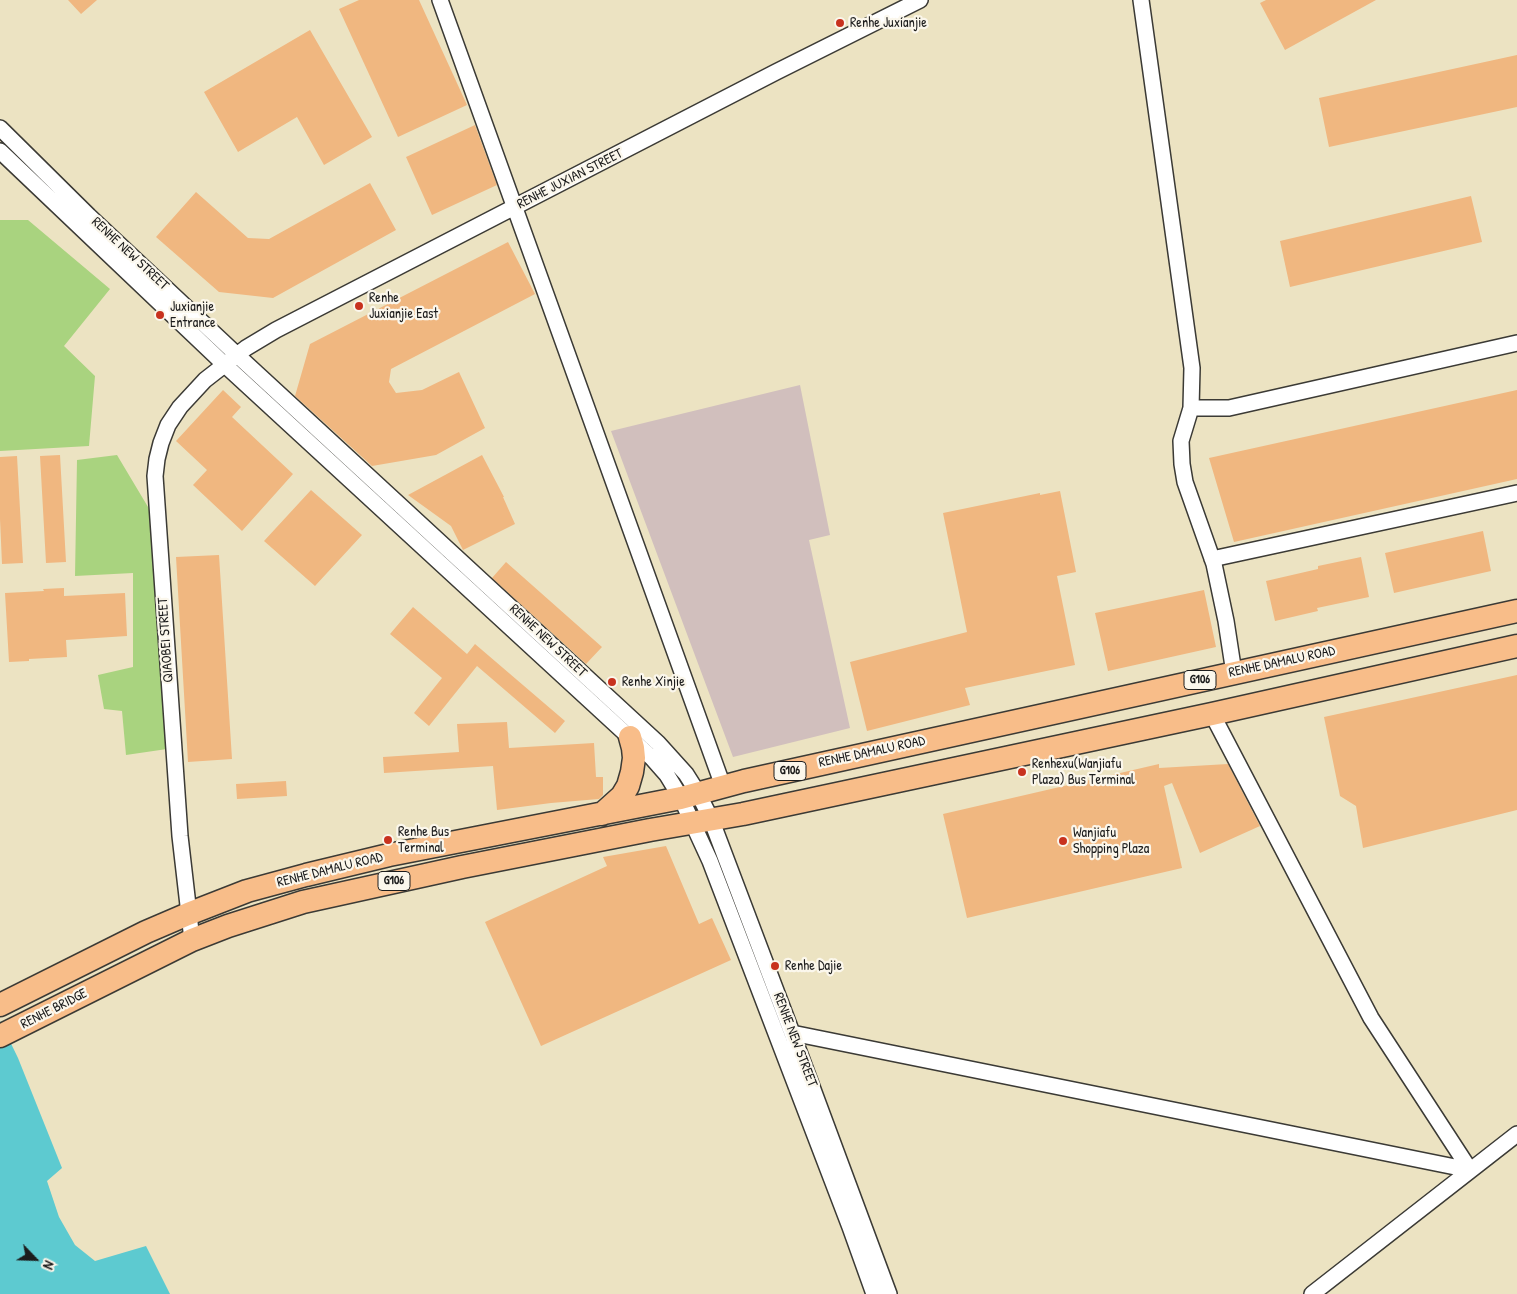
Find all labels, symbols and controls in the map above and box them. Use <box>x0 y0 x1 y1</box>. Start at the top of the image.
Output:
place label: Renhe Juxianjie <box>850 15 927 31</box>
marker: Renhe Juxianjie <box>834 17 846 29</box>
street label: RENHE JUXIAN STREET <box>514 145 626 213</box>
street label: RENHE NEW STREET <box>88 214 172 294</box>
place label: Renhe Juxianjie East <box>369 290 438 322</box>
place label: Juxianjie Entrance <box>170 299 216 332</box>
marker: Renhe Juxianjie East <box>353 300 365 312</box>
marker: Juxianjie Entrance <box>154 309 166 321</box>
street label: QIAOBEI STREET <box>155 597 177 683</box>
street label: RENHE NEW STREET <box>506 601 590 681</box>
street label: RENHE DAMALU ROAD <box>1227 643 1337 681</box>
road number: G106 <box>1184 670 1216 690</box>
place label: Renhe Xinjie <box>622 674 685 690</box>
marker: Renhe Xinjie <box>606 676 618 688</box>
street label: RENHE DAMALU ROAD <box>817 733 927 771</box>
place label: Renhexu(Wanjiafu Plaza) Bus Terminal <box>1032 756 1135 789</box>
road number: G106 <box>774 761 806 780</box>
marker: Renhexu(Wanjiafu Plaza) Bus Terminal <box>1016 766 1028 778</box>
place label: Renhe Bus Terminal <box>398 824 449 856</box>
place label: Wanjiafu Shopping Plaza <box>1073 825 1149 858</box>
marker: Renhe Bus Terminal <box>382 834 394 846</box>
marker: Wanjiafu Shopping Plaza <box>1057 835 1069 847</box>
street label: RENHE DAMALU ROAD <box>275 849 385 891</box>
road number: G106 <box>378 871 410 890</box>
place label: Renhe Dajie <box>785 958 842 974</box>
marker: Renhe Dajie <box>769 960 781 972</box>
street label: RENHE BRIDGE <box>18 985 90 1033</box>
street label: RENHE NEW STREET <box>769 990 821 1090</box>
north arrow <box>10 1234 60 1284</box>
text: N <box>39 1258 59 1273</box>

